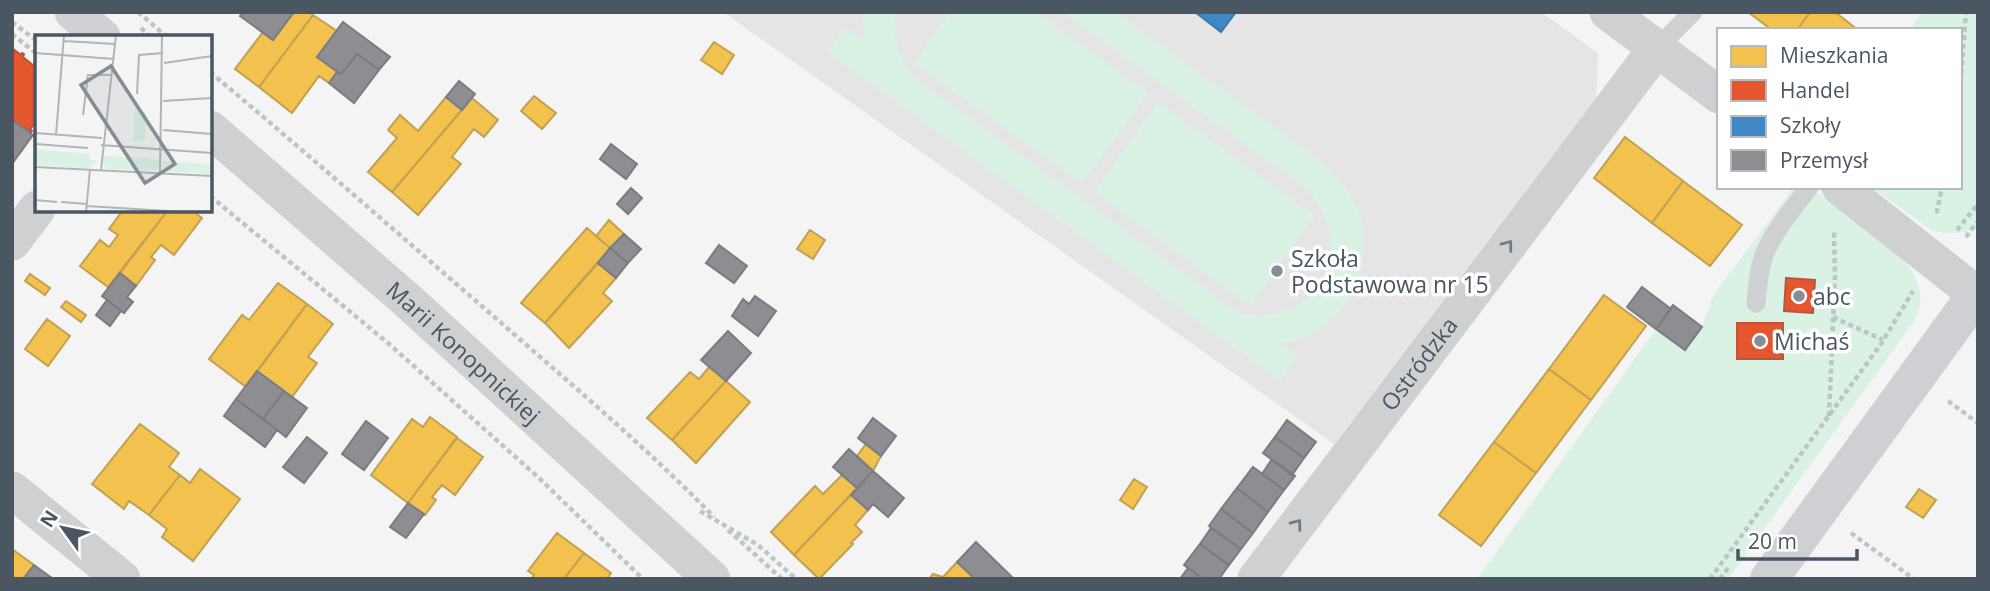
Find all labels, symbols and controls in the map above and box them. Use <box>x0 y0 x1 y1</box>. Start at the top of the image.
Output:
legend <box>1717 28 1962 189</box>
inset map <box>35 35 212 212</box>
text: Mieszkania <box>1780 41 1888 69</box>
text: Handel <box>1780 76 1850 104</box>
text: Szkoły <box>1780 111 1841 139</box>
text: Przemysł <box>1780 146 1869 174</box>
one-way arrow <box>1500 240 1512 253</box>
place label: Szkoła Podstawowa nr 15 <box>1291 242 1489 300</box>
marker: Szkoła Podstawowa nr 15 <box>1269 263 1285 279</box>
street label: Marii Konopnickiej <box>380 274 548 431</box>
place label: abc <box>1813 280 1851 312</box>
marker: abc <box>1791 288 1807 304</box>
street label: Ostródzka <box>1373 310 1465 417</box>
place label: Michaś <box>1774 325 1849 357</box>
marker: Michaś <box>1752 333 1768 349</box>
north arrow <box>28 493 98 563</box>
text: N <box>34 505 64 532</box>
scale bar <box>1738 518 1857 562</box>
one-way arrow <box>1289 520 1301 532</box>
text: 20 m <box>1748 527 1797 555</box>

